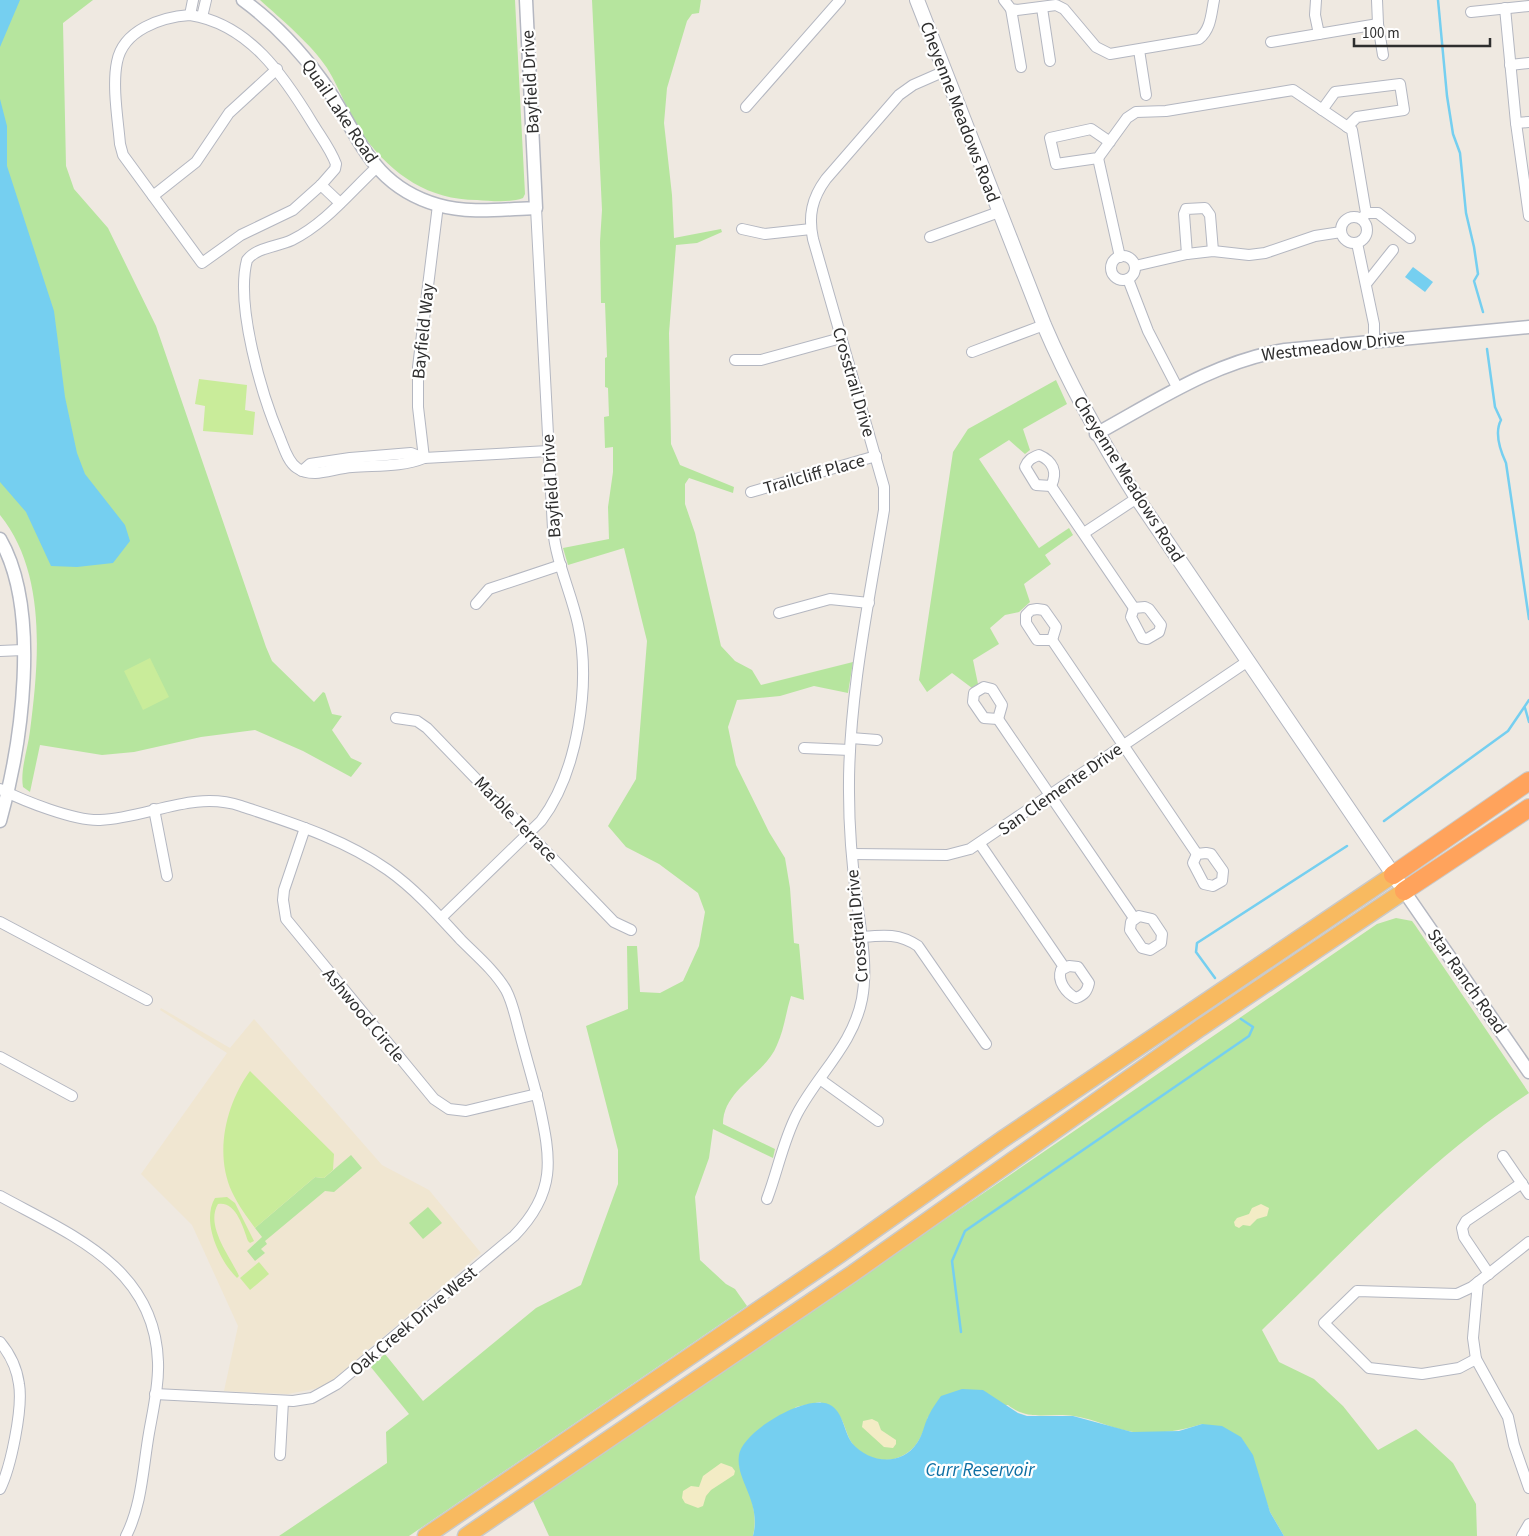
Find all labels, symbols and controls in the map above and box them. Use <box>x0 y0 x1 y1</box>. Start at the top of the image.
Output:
scale bar <box>1354 15 1490 47</box>
street label: Cheyenne Meadows Road <box>913 18 1006 206</box>
text: 100 m <box>1362 23 1400 44</box>
street label: Bayfield Drive <box>515 29 546 134</box>
street label: Quail Lake Road <box>295 54 384 168</box>
street label: Bayfield Way <box>406 281 441 380</box>
street label: Crosstrail Drive <box>826 324 881 440</box>
street label: Westmeadow Drive <box>1260 325 1406 368</box>
street label: Cheyenne Meadows Road <box>1067 391 1190 567</box>
street label: Bayfield Drive <box>535 433 568 539</box>
street label: Trailcliff Place <box>760 448 868 501</box>
street label: San Clemente Drive <box>993 737 1128 842</box>
street label: Marble Terrace <box>468 771 563 868</box>
street label: Crosstrail Drive <box>840 868 875 984</box>
street label: Star Ranch Road <box>1421 924 1512 1039</box>
street label: Ashwood Circle <box>317 963 411 1068</box>
street label: Oak Creek Drive West <box>344 1261 482 1382</box>
water label: Curr Reservoir <box>925 1457 1036 1484</box>

